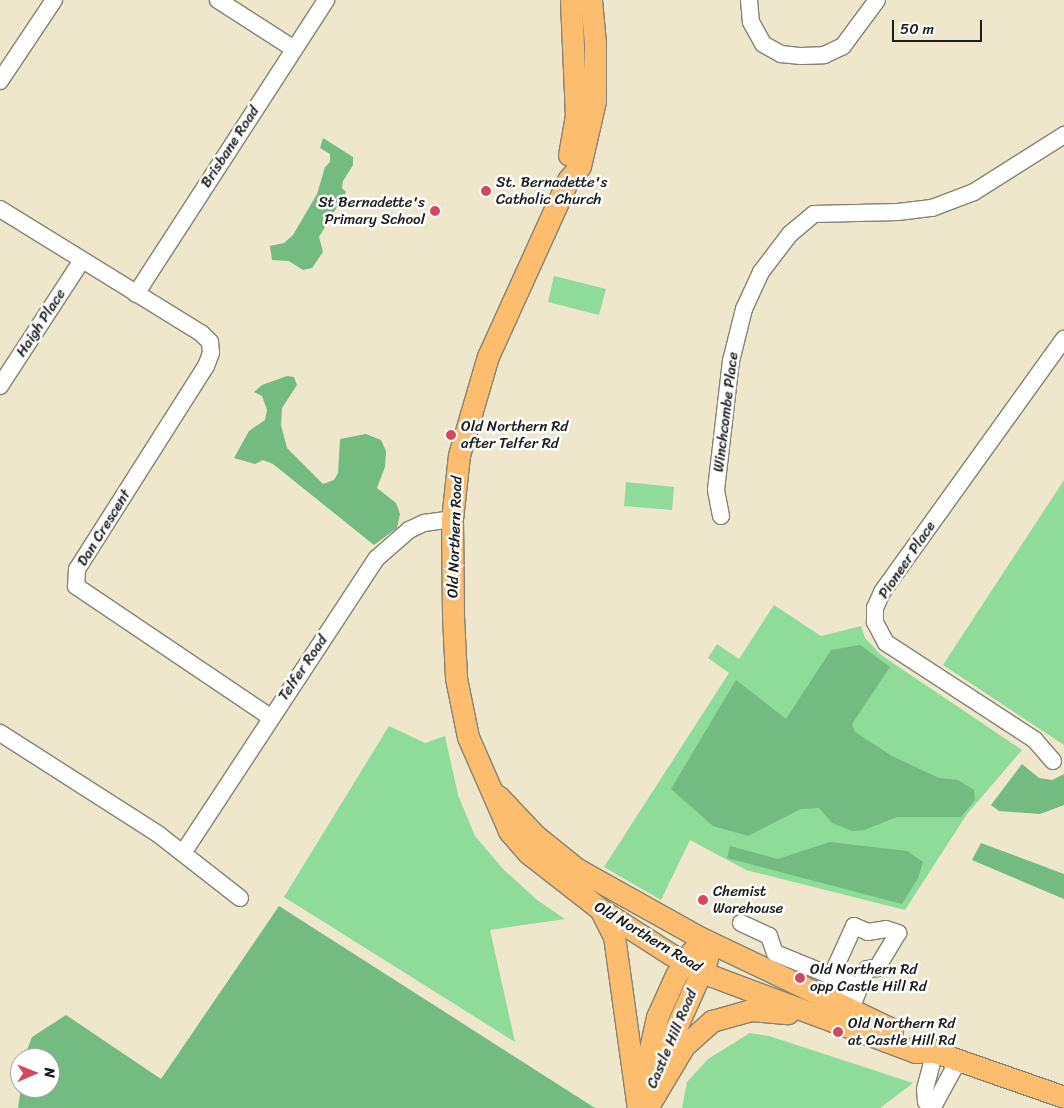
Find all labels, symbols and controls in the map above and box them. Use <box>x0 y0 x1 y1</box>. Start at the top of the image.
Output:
scale bar <box>894 10 984 42</box>
text: 50 m <box>900 16 934 42</box>
street label: Brisbane Road <box>197 103 263 191</box>
place label: St. Bernadette's Catholic Church <box>496 173 607 208</box>
marker: St. Bernadette's Catholic Church <box>480 185 492 197</box>
place label: St Bernadette's Primary School <box>318 193 425 228</box>
marker: St Bernadette's Primary School <box>429 205 441 217</box>
street label: Haigh Place <box>12 286 70 360</box>
street label: Winchcombe Place <box>710 351 742 473</box>
place label: Old Northern Rd after Telfer Rd <box>461 417 568 452</box>
marker: Old Northern Rd after Telfer Rd <box>445 429 457 441</box>
street label: Old Northern Road <box>444 476 466 598</box>
street label: Dan Crescent <box>73 486 135 570</box>
street label: Pioneer Place <box>874 518 940 602</box>
street label: Telfer Road <box>274 632 332 704</box>
place label: Chemist Warehouse <box>713 882 783 917</box>
marker: Chemist Warehouse <box>697 894 709 906</box>
street label: Old Northern Road <box>591 898 705 976</box>
place label: Old Northern Rd opp Castle Hill Rd <box>810 960 928 995</box>
marker: Old Northern Rd opp Castle Hill Rd <box>794 972 806 984</box>
street label: Castle Hill Road <box>643 987 701 1091</box>
place label: Old Northern Rd at Castle Hill Rd <box>848 1014 956 1049</box>
marker: Old Northern Rd at Castle Hill Rd <box>832 1026 844 1038</box>
north arrow <box>10 1048 60 1098</box>
text: N <box>37 1068 62 1078</box>

